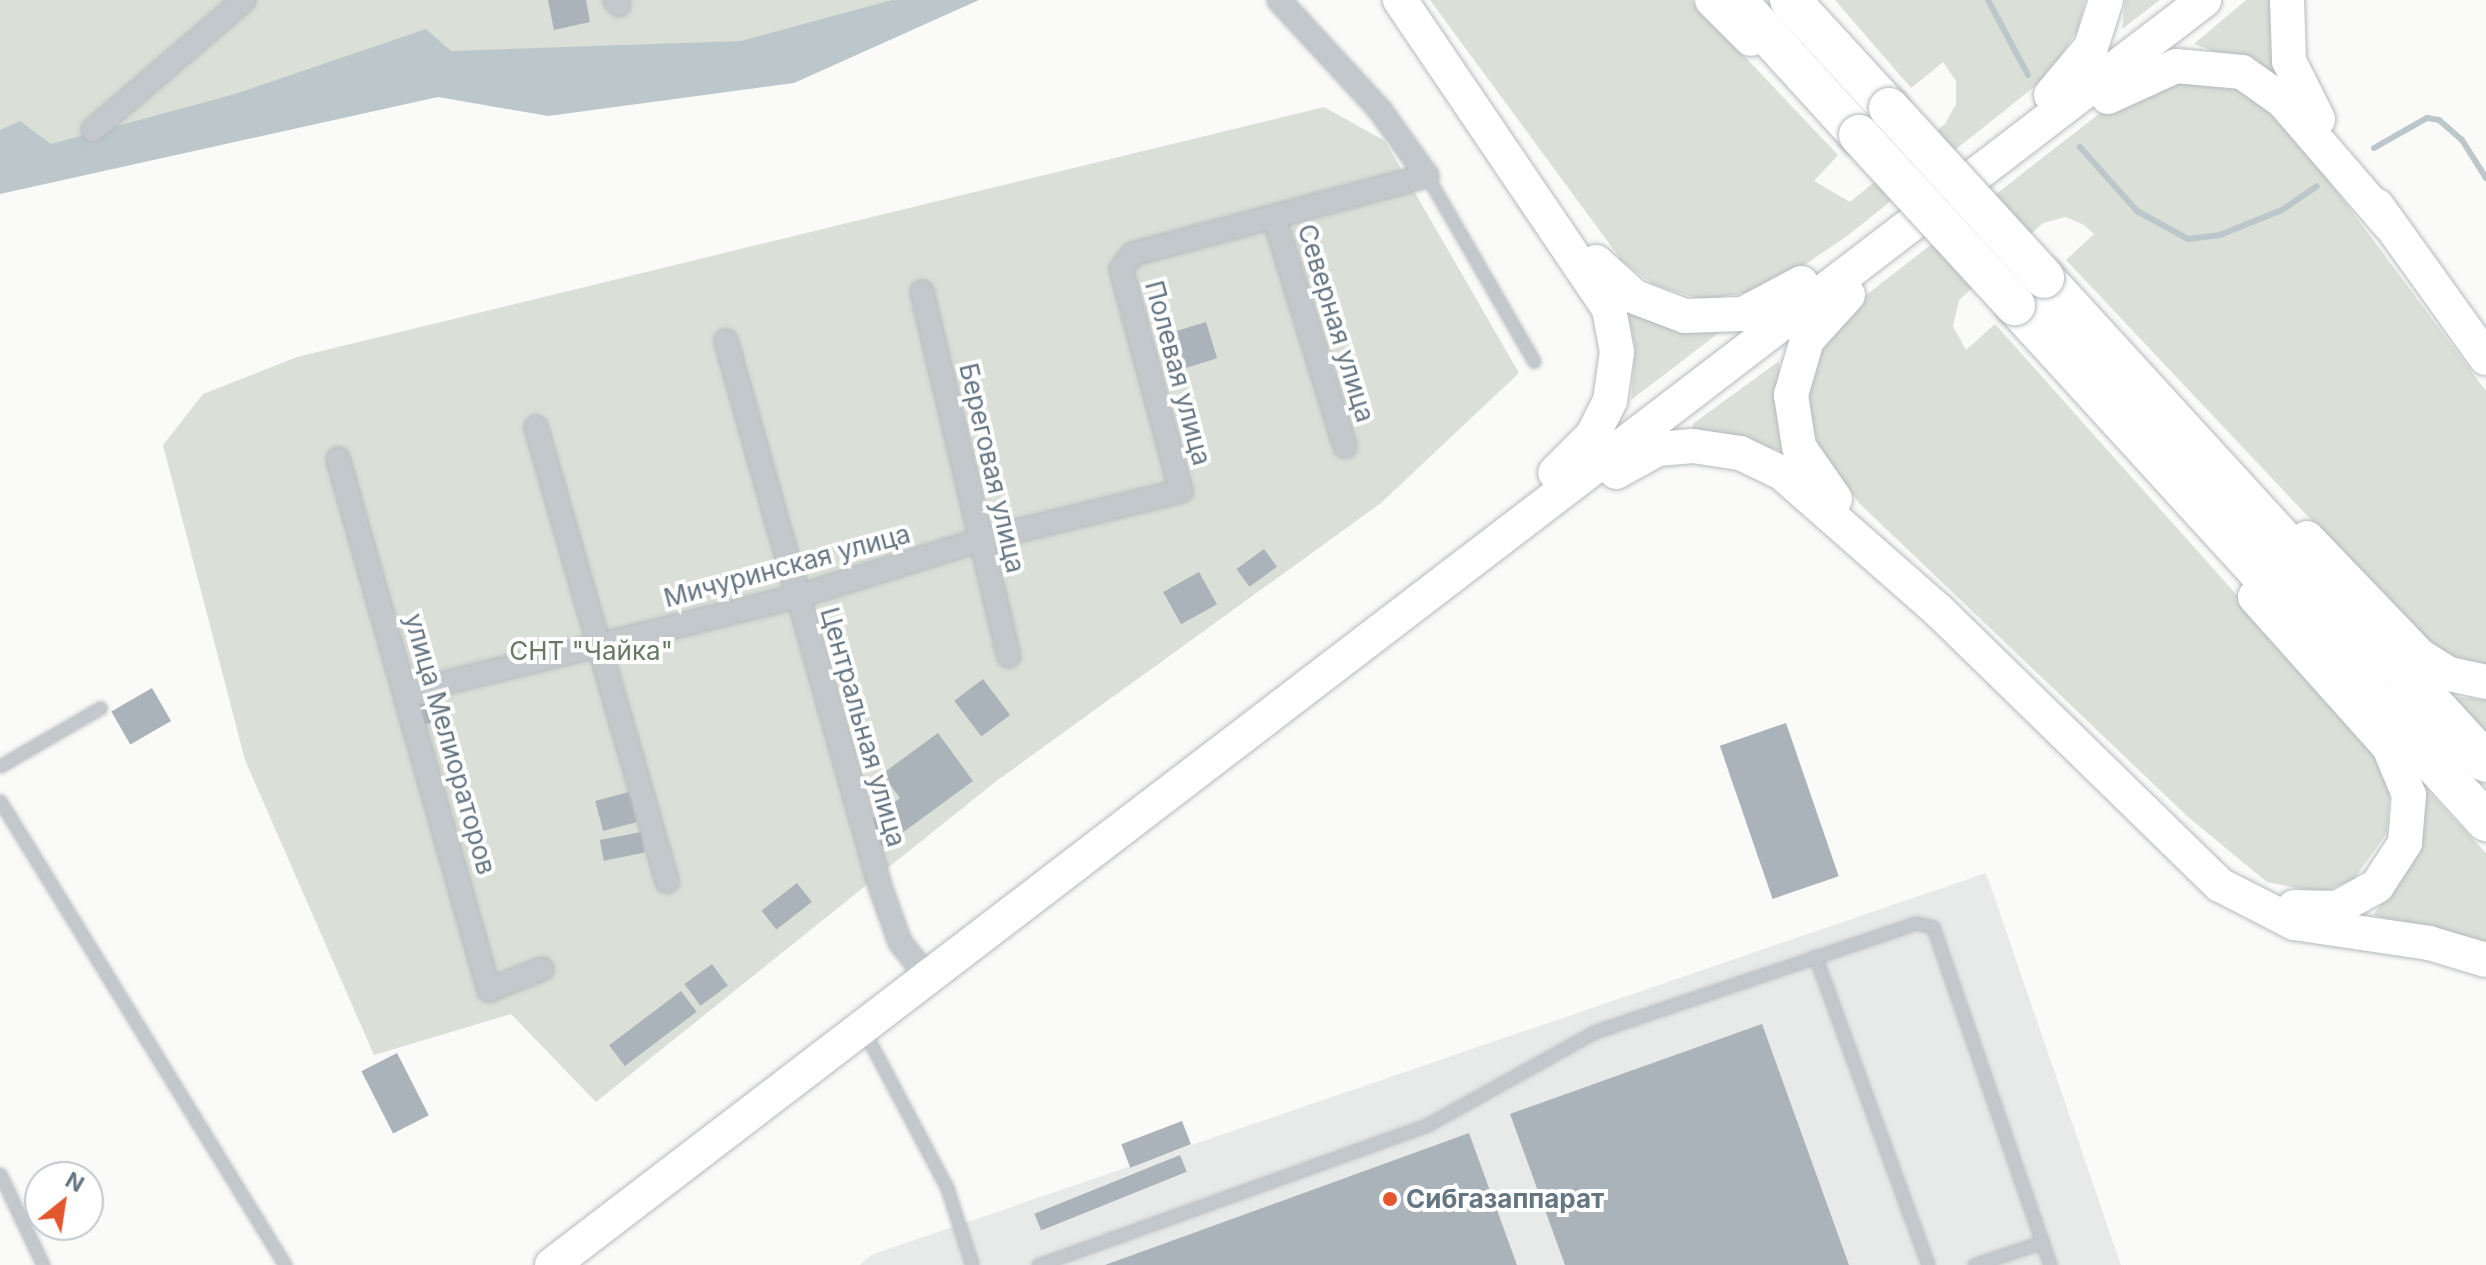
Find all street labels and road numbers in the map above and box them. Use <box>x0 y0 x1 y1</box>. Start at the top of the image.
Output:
street label: Северная улица <box>1291 220 1381 426</box>
street label: Полевая улица <box>1138 277 1218 469</box>
street label: Береговая улица <box>953 360 1031 576</box>
street label: Мичуринская улица <box>660 518 914 614</box>
street label: Центральная улица <box>814 604 912 850</box>
street label: улица Мелиораторов <box>398 610 502 878</box>

